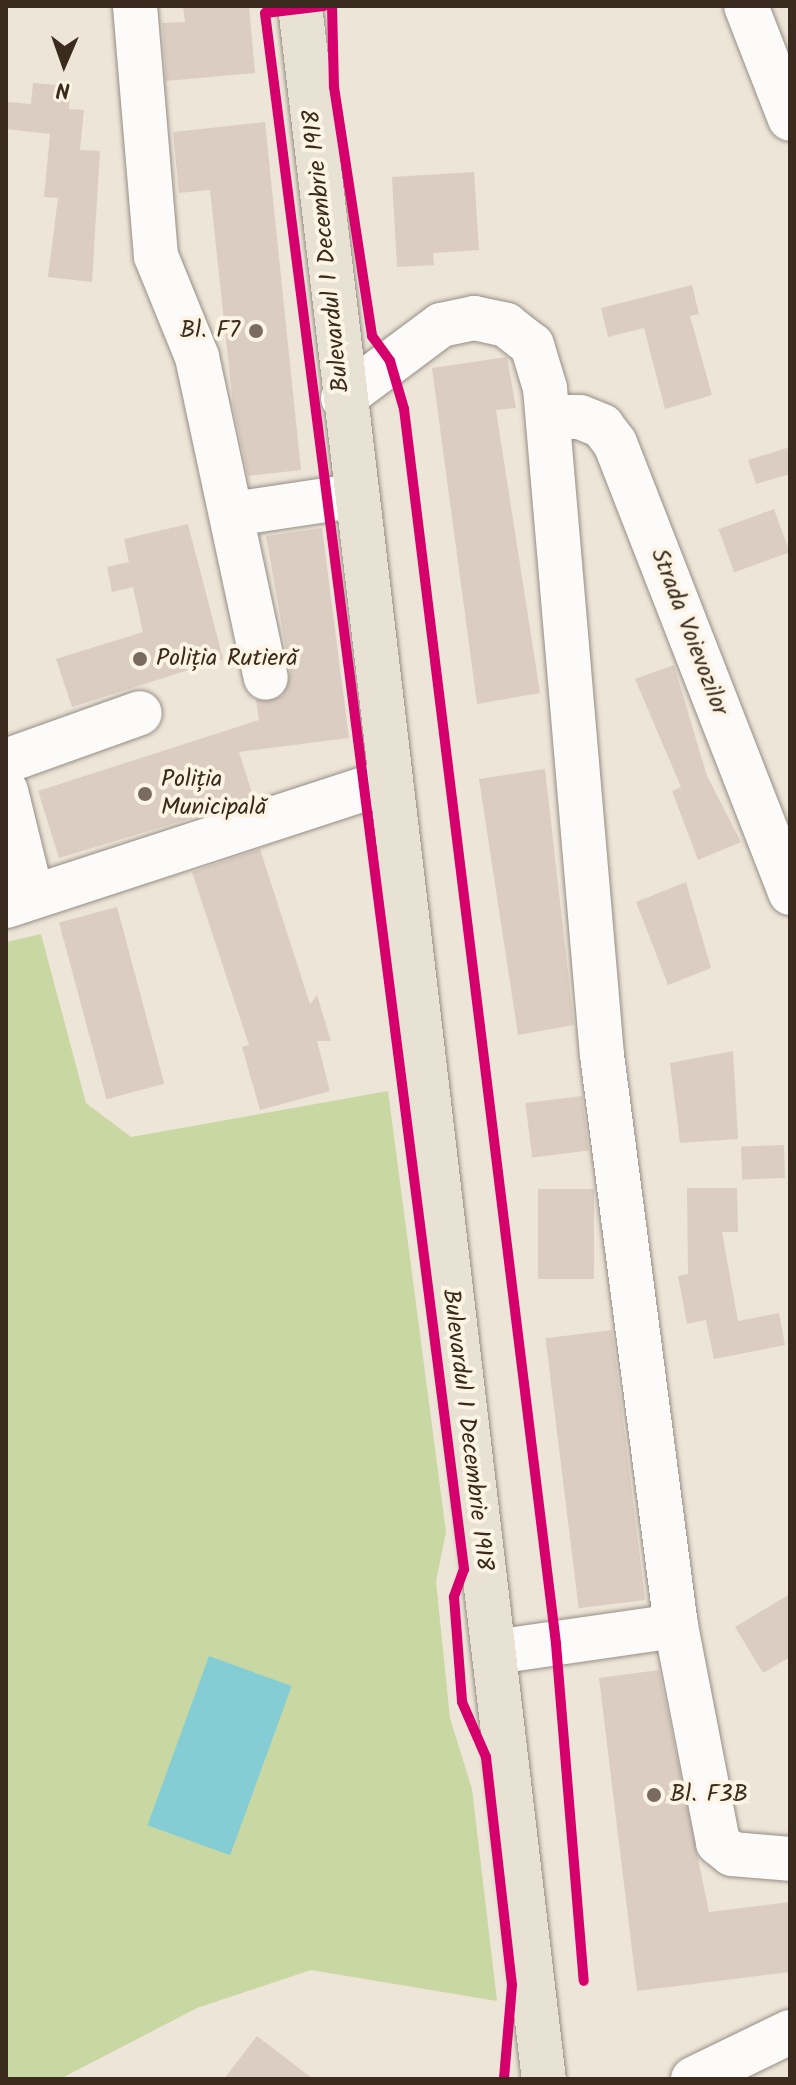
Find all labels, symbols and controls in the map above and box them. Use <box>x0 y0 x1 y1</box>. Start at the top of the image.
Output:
north arrow <box>24 24 104 104</box>
text: N <box>56 71 71 106</box>
street label: Bulevardul 1 Decembrie 1918 <box>298 108 356 394</box>
place label: Bl. F7 <box>180 317 240 345</box>
marker: Bl. F7 <box>247 322 265 340</box>
street label: Strada Voievozilor <box>644 545 734 719</box>
place label: Poliția Rutieră <box>156 645 297 673</box>
marker: Poliția Rutieră <box>131 650 149 668</box>
place label: Poliția Municipală <box>161 766 266 822</box>
marker: Poliția Municipală <box>136 785 154 803</box>
street label: Bulevardul 1 Decembrie 1918 <box>435 1287 499 1573</box>
place label: Bl. F3B <box>670 1781 748 1809</box>
marker: Bl. F3B <box>645 1786 663 1804</box>

